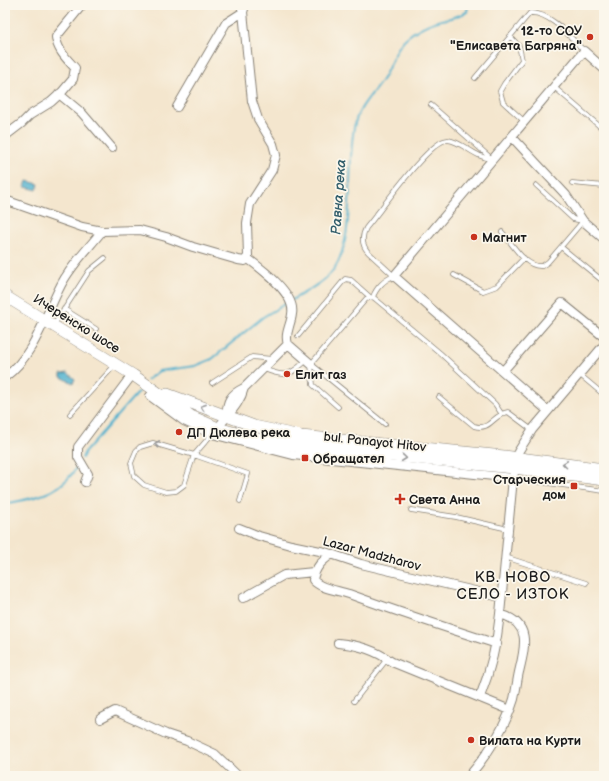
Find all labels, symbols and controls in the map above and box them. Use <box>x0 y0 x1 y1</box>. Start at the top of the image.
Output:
place label: 12-то СОУ "Елисавета Багряна" <box>450 23 583 54</box>
marker: 12-то СОУ "Елисавета Багряна" <box>585 32 595 42</box>
water label: Равна река <box>327 159 350 235</box>
place label: Магнит <box>482 230 527 246</box>
marker: Магнит <box>469 232 479 242</box>
street label: Ичеренско шосе <box>30 291 123 357</box>
place label: Елит газ <box>295 367 346 383</box>
marker: Елит газ <box>282 369 292 379</box>
one-way arrow <box>200 404 207 412</box>
place label: ДП Дюлева река <box>187 425 291 441</box>
marker: ДП Дюлева река <box>174 427 184 437</box>
street label: bul. Panayot Hitov <box>323 429 428 455</box>
one-way arrow <box>154 440 160 449</box>
place label: Обращател <box>313 451 384 467</box>
marker: Обращател <box>300 453 310 463</box>
one-way arrow <box>401 453 407 462</box>
one-way arrow <box>562 460 568 469</box>
place label: Старческия дом <box>493 472 566 503</box>
marker: Старческия дом <box>569 481 579 491</box>
place label: Света Анна <box>409 492 480 508</box>
marker: Света Анна <box>394 493 406 505</box>
street label: Lazar Madzharov <box>321 533 423 575</box>
district label: КВ. НОВО СЕЛО - ИЗТОК <box>457 568 569 604</box>
place label: Вилата на Курти <box>479 733 581 749</box>
marker: Вилата на Курти <box>466 735 476 745</box>

